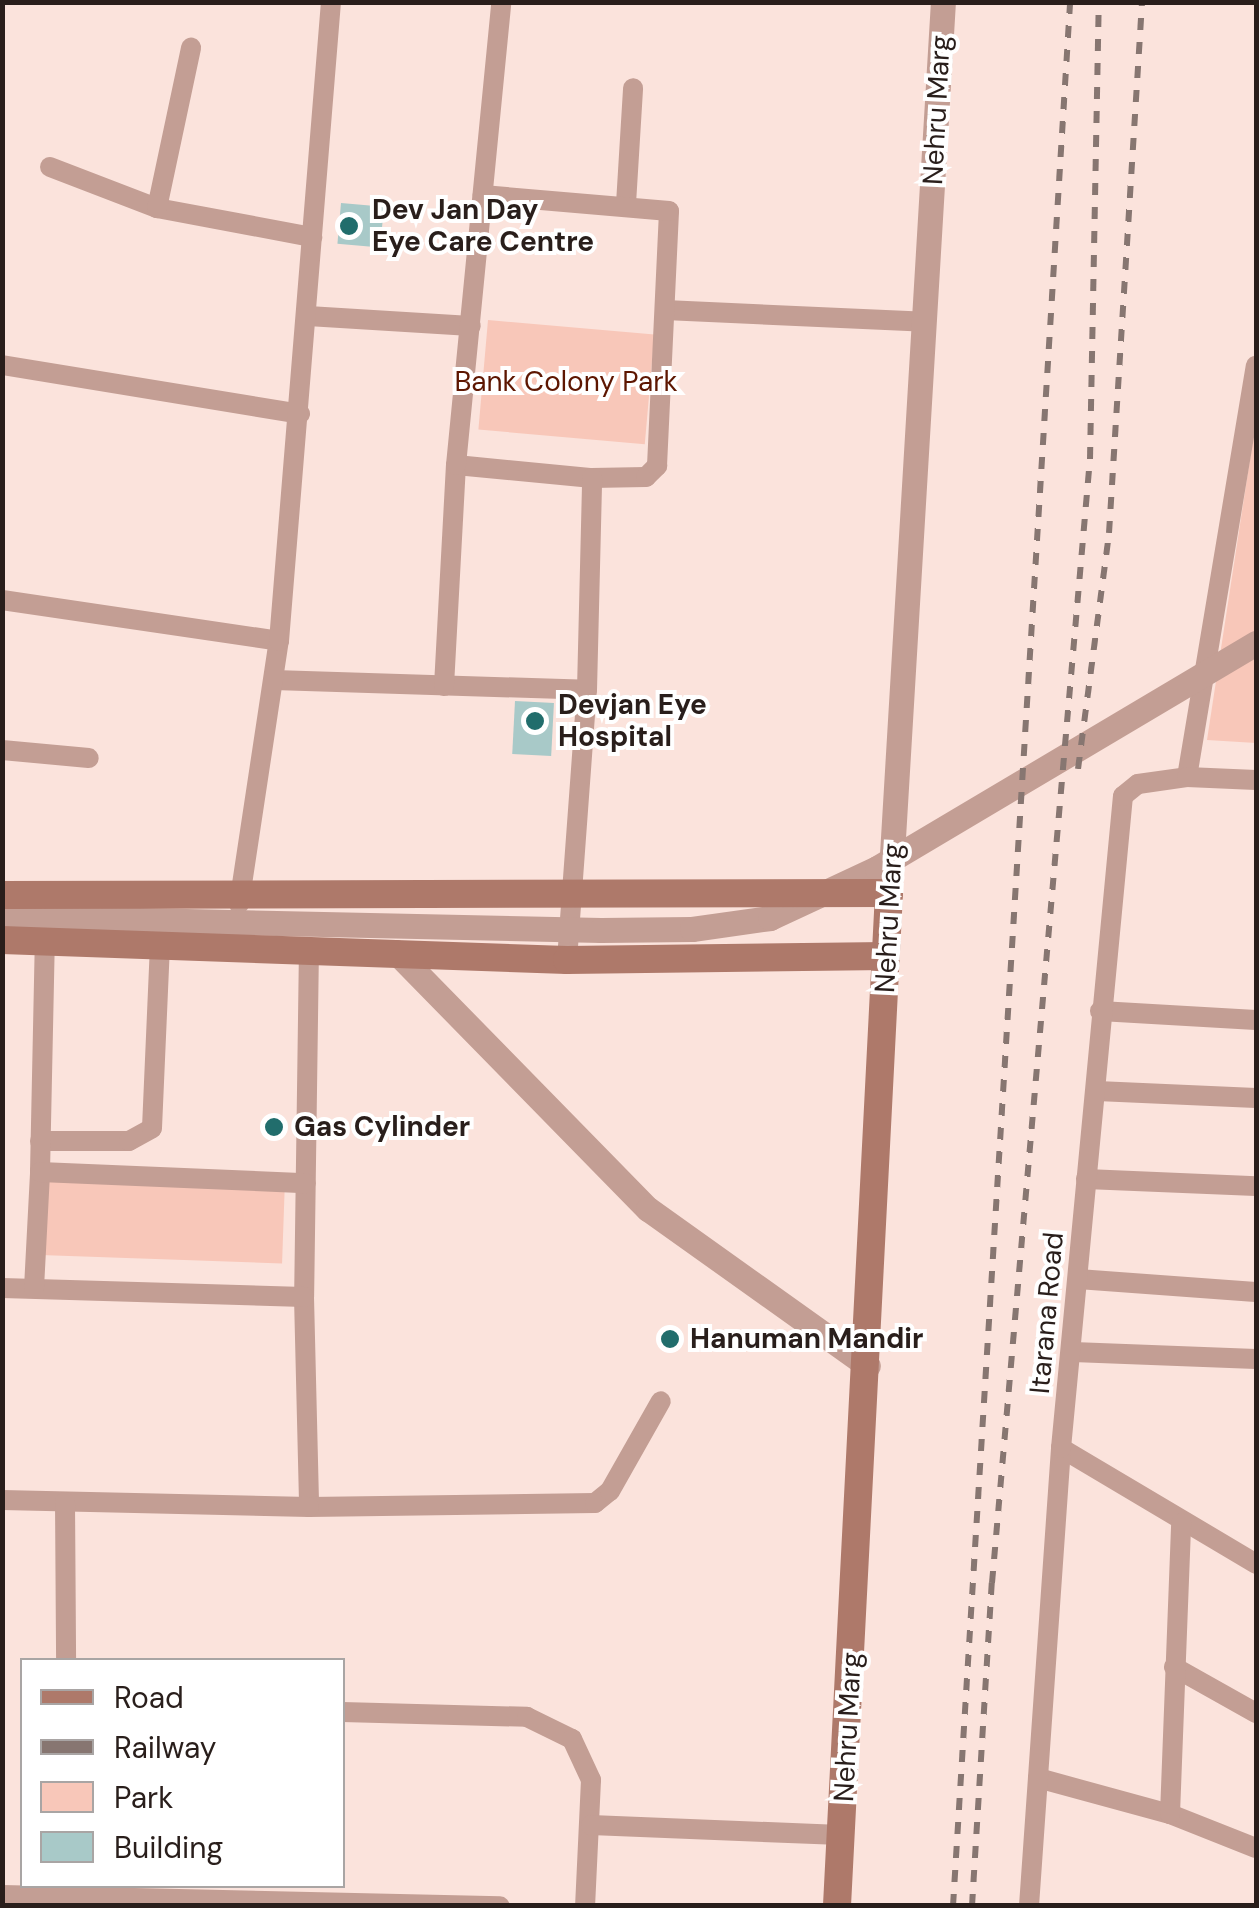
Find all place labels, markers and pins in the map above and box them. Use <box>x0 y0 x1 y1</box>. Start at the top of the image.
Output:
place label: Dev Jan Day Eye Care Centre <box>372 193 594 259</box>
marker: Dev Jan Day Eye Care Centre <box>336 213 362 239</box>
place label: Devjan Eye Hospital <box>558 688 707 754</box>
marker: Devjan Eye Hospital <box>522 708 548 734</box>
place label: Gas Cylinder <box>294 1110 470 1144</box>
marker: Gas Cylinder <box>263 1116 285 1138</box>
place label: Hanuman Mandir <box>690 1322 923 1356</box>
marker: Hanuman Mandir <box>659 1328 681 1350</box>

